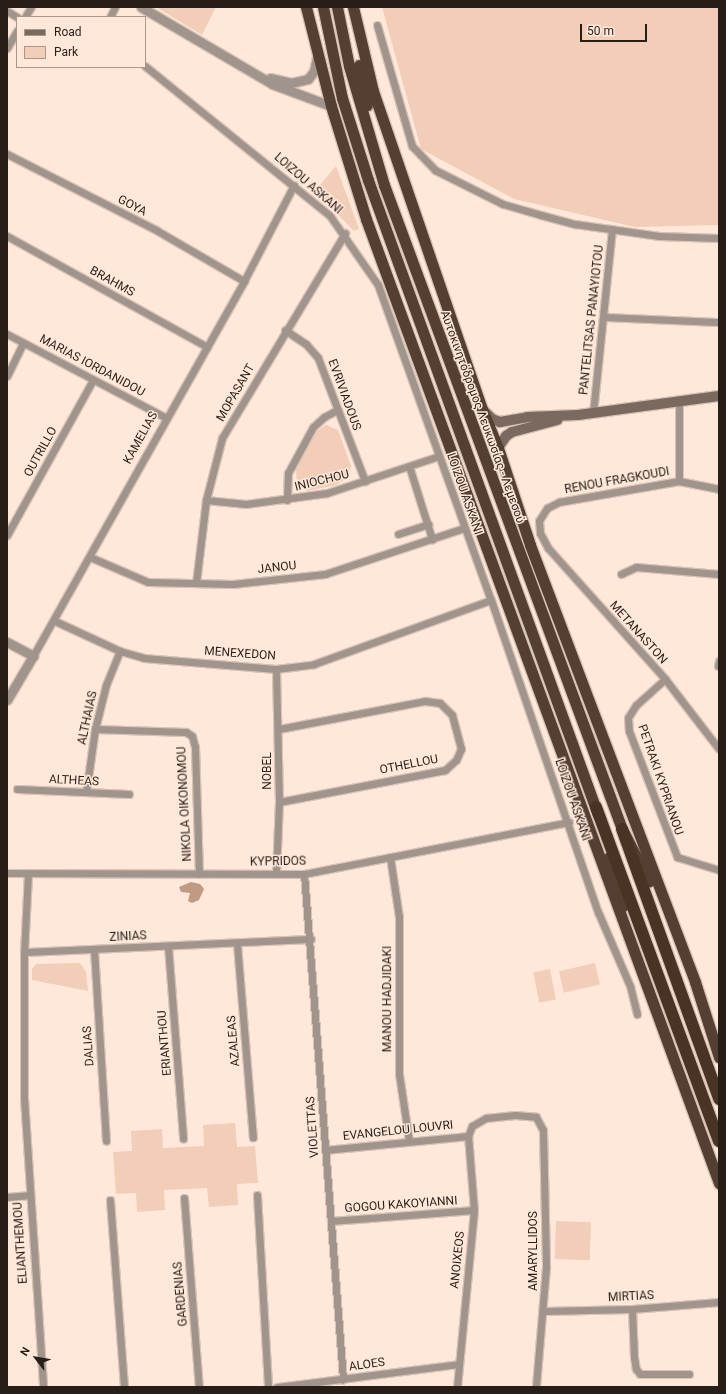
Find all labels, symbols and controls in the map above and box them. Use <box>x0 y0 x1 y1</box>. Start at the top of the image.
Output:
legend <box>16 16 146 68</box>
scale bar <box>582 16 649 42</box>
text: 50 m <box>587 24 614 38</box>
text: Road <box>54 25 82 39</box>
text: Park <box>54 45 78 59</box>
street label: LOIZOU ASKANI <box>271 150 345 218</box>
street label: GOYA <box>115 193 149 219</box>
street label: PANTELITSAS PANAYIOTOU <box>577 244 607 396</box>
street label: BRAHMS <box>87 264 137 300</box>
street label: Αυτοκινητόδρομος Λευκωσίας - Λεμεσού <box>437 309 527 525</box>
street label: MARIAS IORDANIDOU <box>37 332 147 400</box>
street label: EVRIVIADOUS <box>324 357 364 433</box>
street label: MOPASANT <box>214 362 258 424</box>
street label: KAMELIAS <box>121 409 161 467</box>
street label: OUTRILLO <box>21 425 61 479</box>
street label: LOIZOU ASKANI <box>443 451 485 537</box>
street label: RENOU FRAGKOUDI <box>563 465 671 497</box>
street label: INIOCHOU <box>293 467 351 495</box>
street label: JANOU <box>257 559 297 577</box>
street label: METANASTON <box>606 599 670 667</box>
street label: MENEXEDON <box>204 644 276 664</box>
street label: ALTHAIAS <box>75 690 101 746</box>
street label: PETRAKI KYPRIANOU <box>634 723 686 837</box>
street label: NIKOLA OIKONOMOU <box>175 746 195 862</box>
street label: NOBEL <box>261 752 275 790</box>
street label: OTHELLOU <box>379 752 439 778</box>
street label: LOIZOU ASKANI <box>551 757 593 843</box>
street label: ALTHEAS <box>49 772 99 790</box>
street label: KYPRIDOS <box>250 854 306 870</box>
street label: ZINIAS <box>109 929 147 945</box>
street label: MANOU HADJIDAKI <box>381 946 395 1052</box>
street label: ERIANTHOU <box>155 1010 175 1076</box>
street label: AZALEAS <box>225 1015 243 1067</box>
street label: DALIAS <box>80 1025 98 1067</box>
street label: VIOLETTAS <box>304 1096 322 1158</box>
street label: EVANGELOU LOUVRI <box>342 1118 454 1144</box>
street label: GOGOU KAKOYIANNI <box>344 1194 458 1216</box>
street label: ELIANTHEMOU <box>11 1202 31 1284</box>
street label: AMARYLLIDOS <box>527 1211 541 1291</box>
street label: ANOIXEOS <box>448 1231 468 1289</box>
street label: GARDENIAS <box>171 1261 191 1327</box>
street label: MIRTIAS <box>608 1289 654 1305</box>
north arrow <box>16 1338 56 1378</box>
text: N <box>18 1345 33 1358</box>
street label: ALOES <box>348 1355 386 1375</box>

